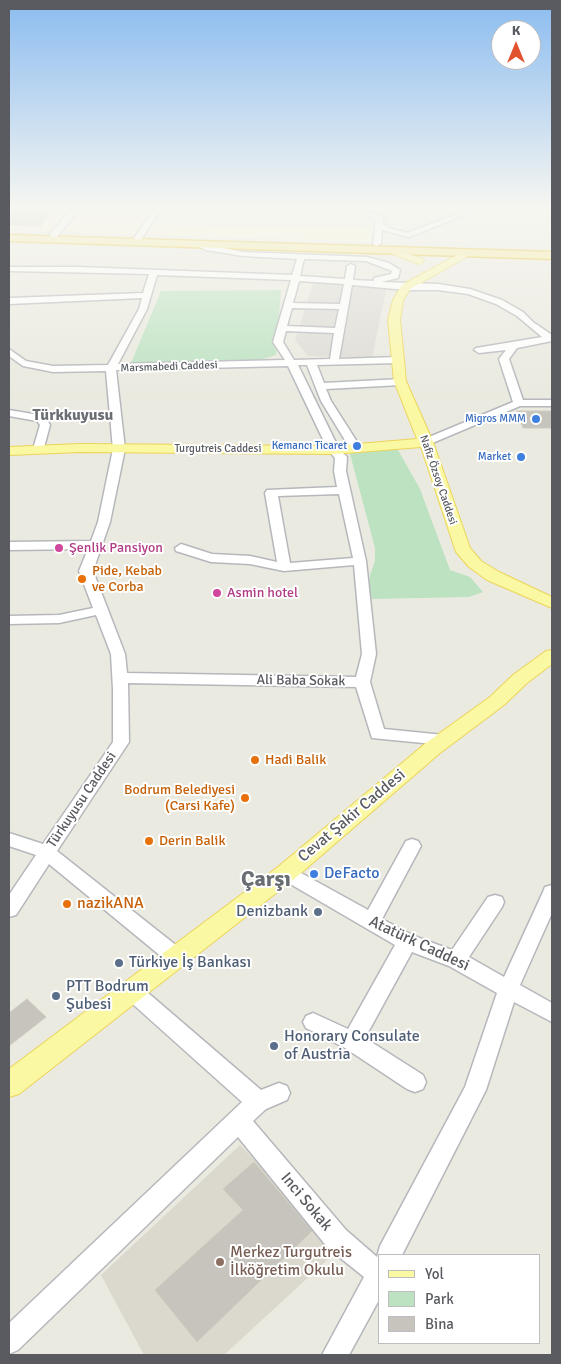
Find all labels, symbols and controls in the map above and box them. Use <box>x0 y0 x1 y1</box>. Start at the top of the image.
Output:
north arrow <box>491 20 541 70</box>
text: K <box>512 22 520 39</box>
street label: Marsmabedi Caddesi <box>120 359 218 375</box>
district label: Türkkuyusu <box>33 406 113 426</box>
place label: Migros MMM <box>465 412 526 426</box>
marker: Migros MMM <box>530 413 542 425</box>
street label: Nafiz Özsoy Caddesi <box>416 434 460 526</box>
place label: Kemancı Ticaret <box>272 439 347 453</box>
marker: Kemancı Ticaret <box>351 440 363 452</box>
street label: Turgutreis Caddesi <box>175 442 261 456</box>
place label: Market <box>478 450 511 464</box>
marker: Market <box>515 451 527 463</box>
place label: Şenlik Pansiyon <box>69 540 163 556</box>
marker: Şenlik Pansiyon <box>53 542 65 554</box>
place label: Pide, Kebab ve Corba <box>92 563 162 596</box>
marker: Pide, Kebab ve Corba <box>76 573 88 585</box>
place label: Asmin hotel <box>227 585 298 601</box>
marker: Asmin hotel <box>211 587 223 599</box>
street label: Ali Baba Sokak <box>257 672 345 690</box>
street label: Türkuyusu Caddesi <box>44 749 120 851</box>
place label: Hadi Balik <box>265 752 326 768</box>
marker: Hadi Balik <box>249 754 261 766</box>
street label: Cevat Şakir Caddesi <box>294 765 410 867</box>
place label: Bodrum Belediyesi (Carsi Kafe) <box>124 782 235 814</box>
marker: Bodrum Belediyesi (Carsi Kafe) <box>239 792 251 804</box>
place label: Derin Balik <box>159 833 225 849</box>
marker: Derin Balik <box>143 835 155 847</box>
place label: DeFacto <box>324 864 380 884</box>
district label: Çarşı <box>241 867 291 893</box>
marker: DeFacto <box>308 868 320 880</box>
place label: nazikANA <box>77 894 144 914</box>
marker: nazikANA <box>61 898 73 910</box>
place label: Denizbank <box>236 902 308 922</box>
marker: Denizbank <box>312 906 324 918</box>
street label: Atatürk Caddesi <box>366 912 472 976</box>
place label: Türkiye İş Bankası <box>129 953 251 973</box>
marker: Türkiye İş Bankası <box>113 957 125 969</box>
place label: PTT Bodrum Şubesi <box>66 977 149 1015</box>
marker: PTT Bodrum Şubesi <box>50 990 62 1002</box>
place label: Honorary Consulate of Austria <box>284 1027 420 1065</box>
marker: Honorary Consulate of Austria <box>268 1040 280 1052</box>
street label: Inci Sokak <box>276 1169 336 1235</box>
place label: Merkez Turgutreis İlköğretim Okulu <box>230 1243 352 1281</box>
legend <box>378 1254 541 1344</box>
marker: Merkez Turgutreis İlköğretim Okulu <box>214 1256 226 1268</box>
text: Yol <box>425 1265 444 1283</box>
text: Park <box>425 1290 454 1308</box>
text: Bina <box>425 1315 454 1333</box>

